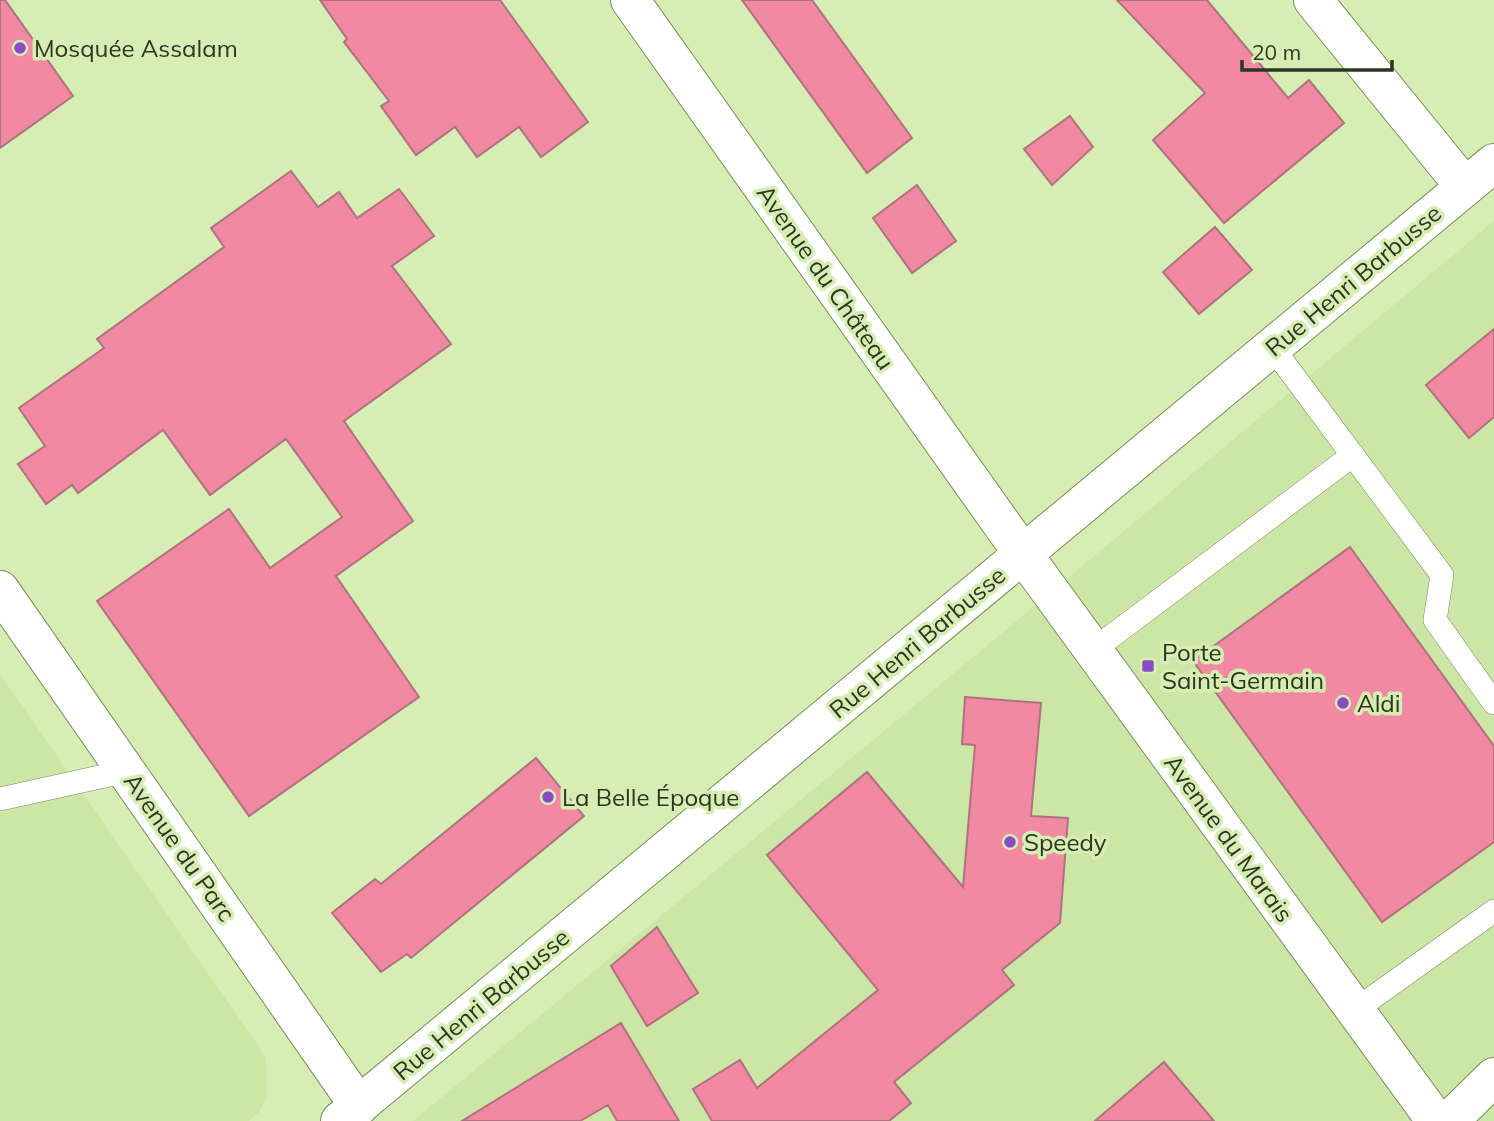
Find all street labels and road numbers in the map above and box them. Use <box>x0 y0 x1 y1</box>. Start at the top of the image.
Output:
street label: Avenue du Château <box>751 179 901 375</box>
street label: Rue Henri Barbusse <box>1259 198 1447 362</box>
street label: Rue Henri Barbusse <box>823 560 1011 724</box>
street label: Avenue du Marais <box>1158 748 1300 928</box>
street label: Avenue du Parc <box>118 767 242 927</box>
street label: Rue Henri Barbusse <box>387 922 575 1086</box>

